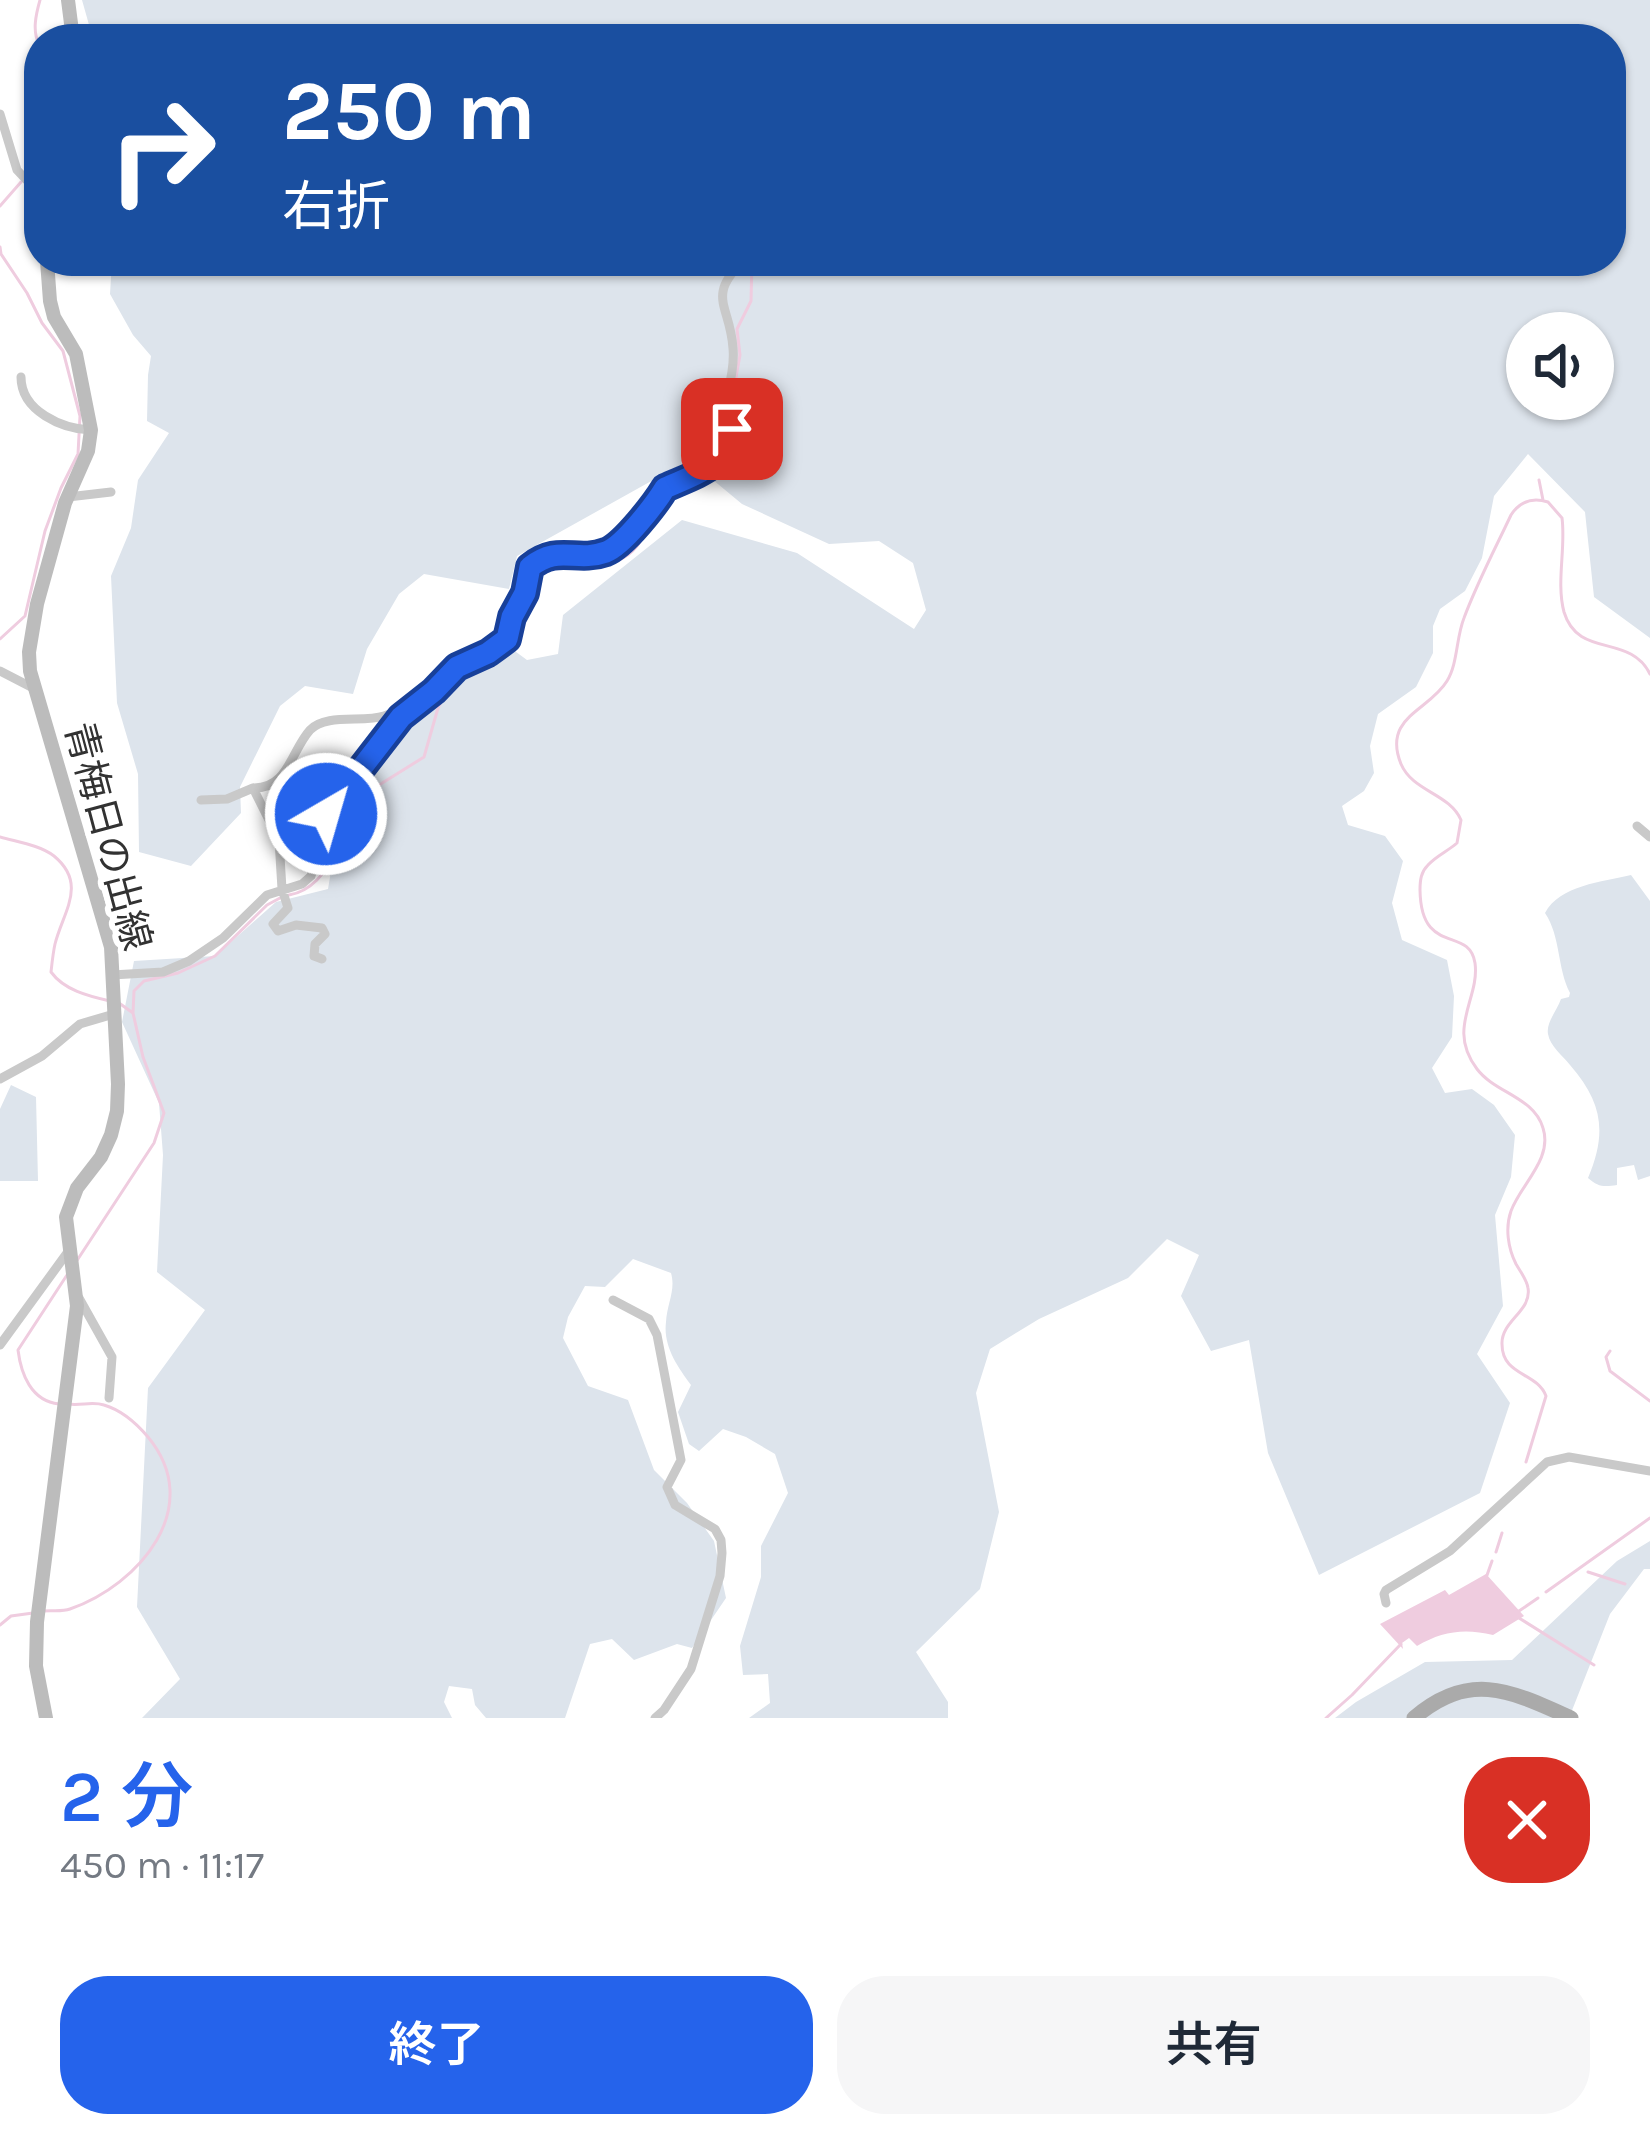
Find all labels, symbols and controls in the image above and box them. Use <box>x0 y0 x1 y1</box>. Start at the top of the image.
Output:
text: 250 m <box>282 62 536 160</box>
icon: right <box>84 72 240 228</box>
text: 右折 <box>282 175 390 239</box>
map controls <box>1506 312 1614 420</box>
button: sound <box>1506 312 1614 420</box>
pin <box>681 378 783 480</box>
icon: arrive <box>699 396 765 462</box>
street label: 青梅日の出線 <box>56 717 161 955</box>
position arrow <box>263 751 389 877</box>
text: 2 分 <box>60 1755 193 1839</box>
button: close <box>1464 1757 1590 1883</box>
text: 450 m · 11:17 <box>60 1842 264 1888</box>
button: 終了 <box>60 1976 813 2114</box>
button: 共有 <box>837 1976 1590 2114</box>

